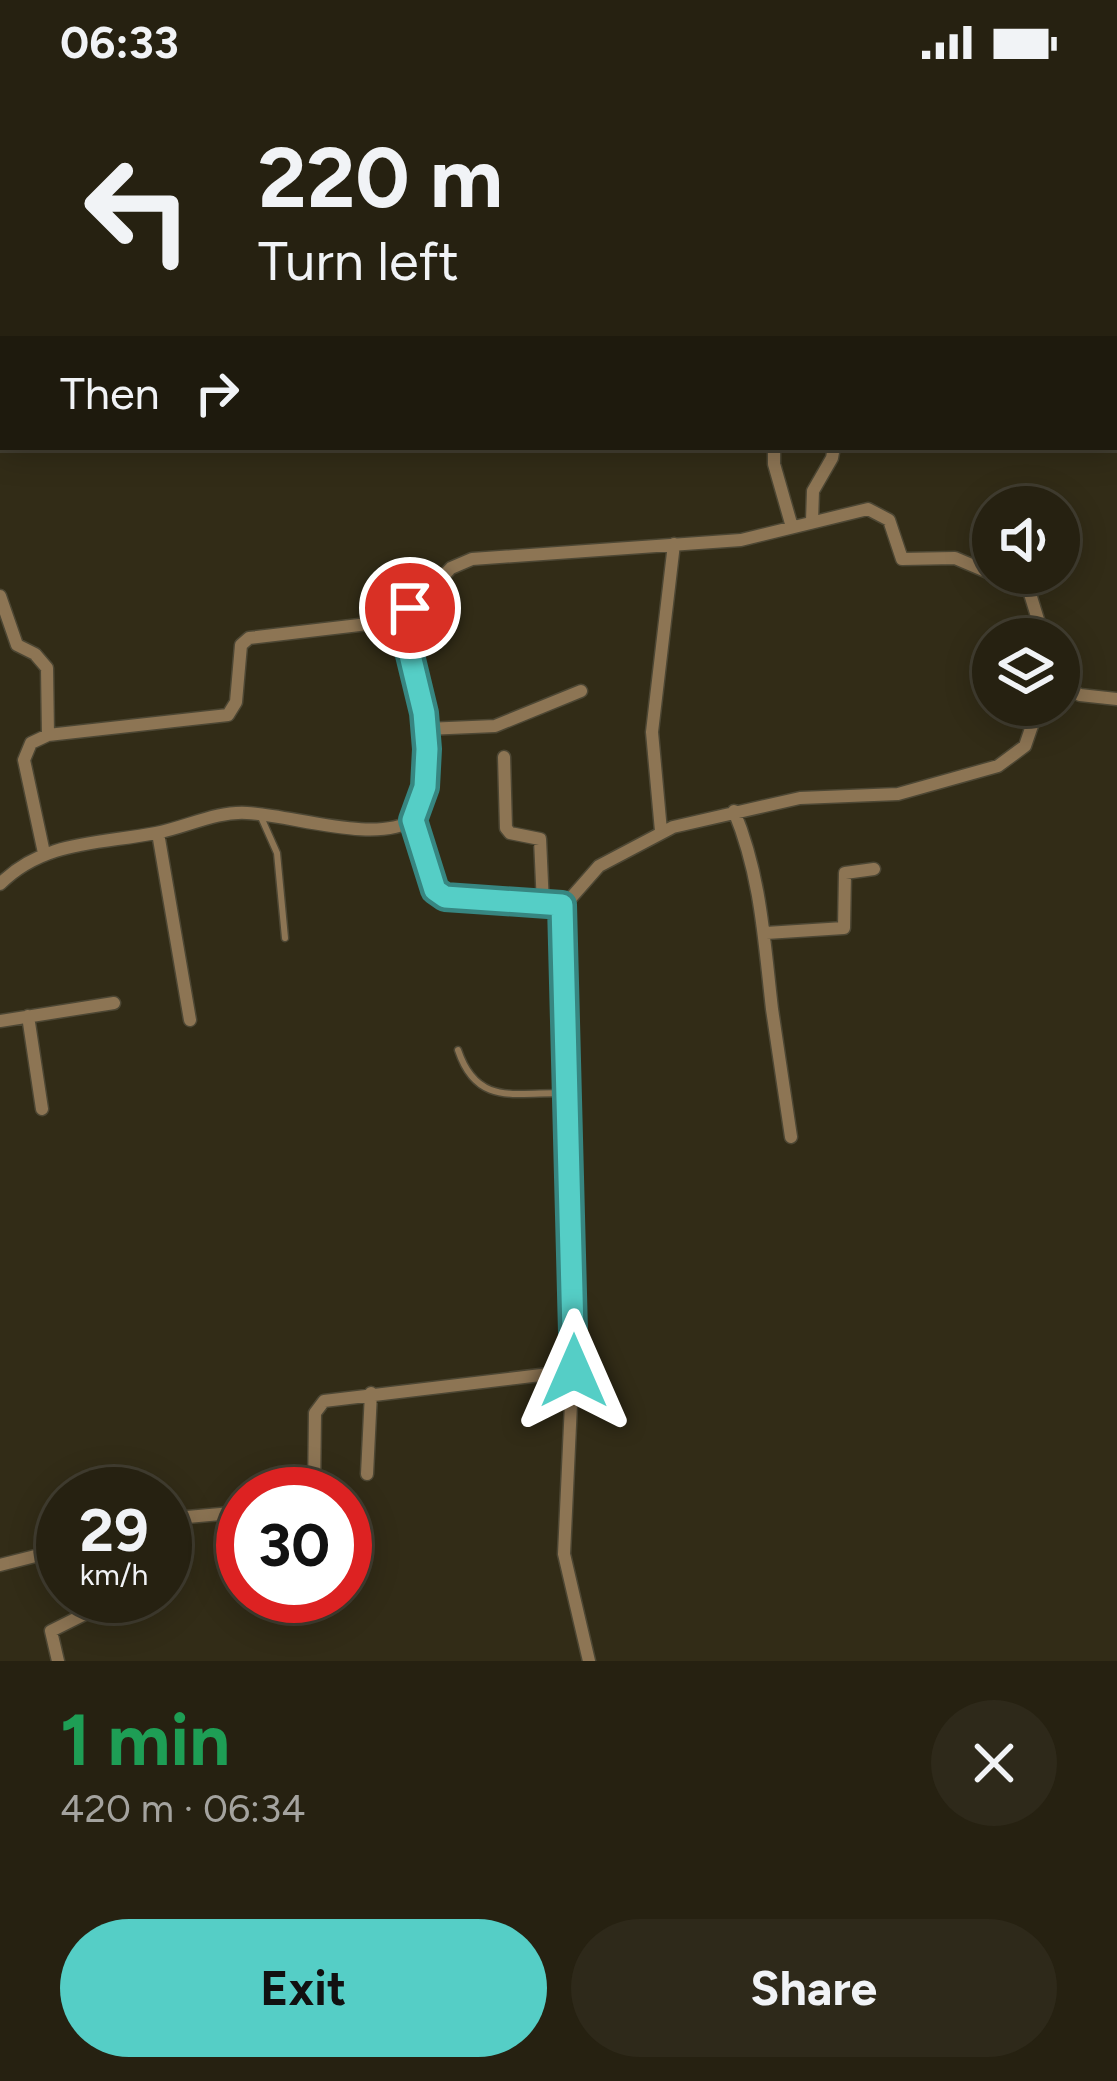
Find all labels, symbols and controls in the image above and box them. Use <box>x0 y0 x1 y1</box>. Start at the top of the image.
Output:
text: 06:33 <box>60 15 179 69</box>
text: 220 m <box>258 127 503 228</box>
icon: left <box>60 132 216 288</box>
text: Turn left <box>258 229 459 294</box>
icon: right <box>184 360 250 426</box>
text: Then <box>60 366 160 420</box>
map controls <box>972 486 1080 726</box>
button: sound <box>972 486 1080 594</box>
pin <box>359 557 461 659</box>
icon: arrive <box>377 575 443 641</box>
button: layers <box>972 618 1080 726</box>
position arrow <box>511 1308 637 1434</box>
speed limit sign: 30 <box>216 1467 372 1623</box>
text: 29 <box>79 1494 149 1566</box>
text: km/h <box>80 1556 148 1593</box>
text: 1 min <box>60 1697 230 1783</box>
button: close <box>931 1700 1057 1826</box>
text: 420 m · 06:34 <box>60 1785 305 1832</box>
button: Exit <box>60 1919 547 2057</box>
button: Share <box>571 1919 1057 2057</box>

